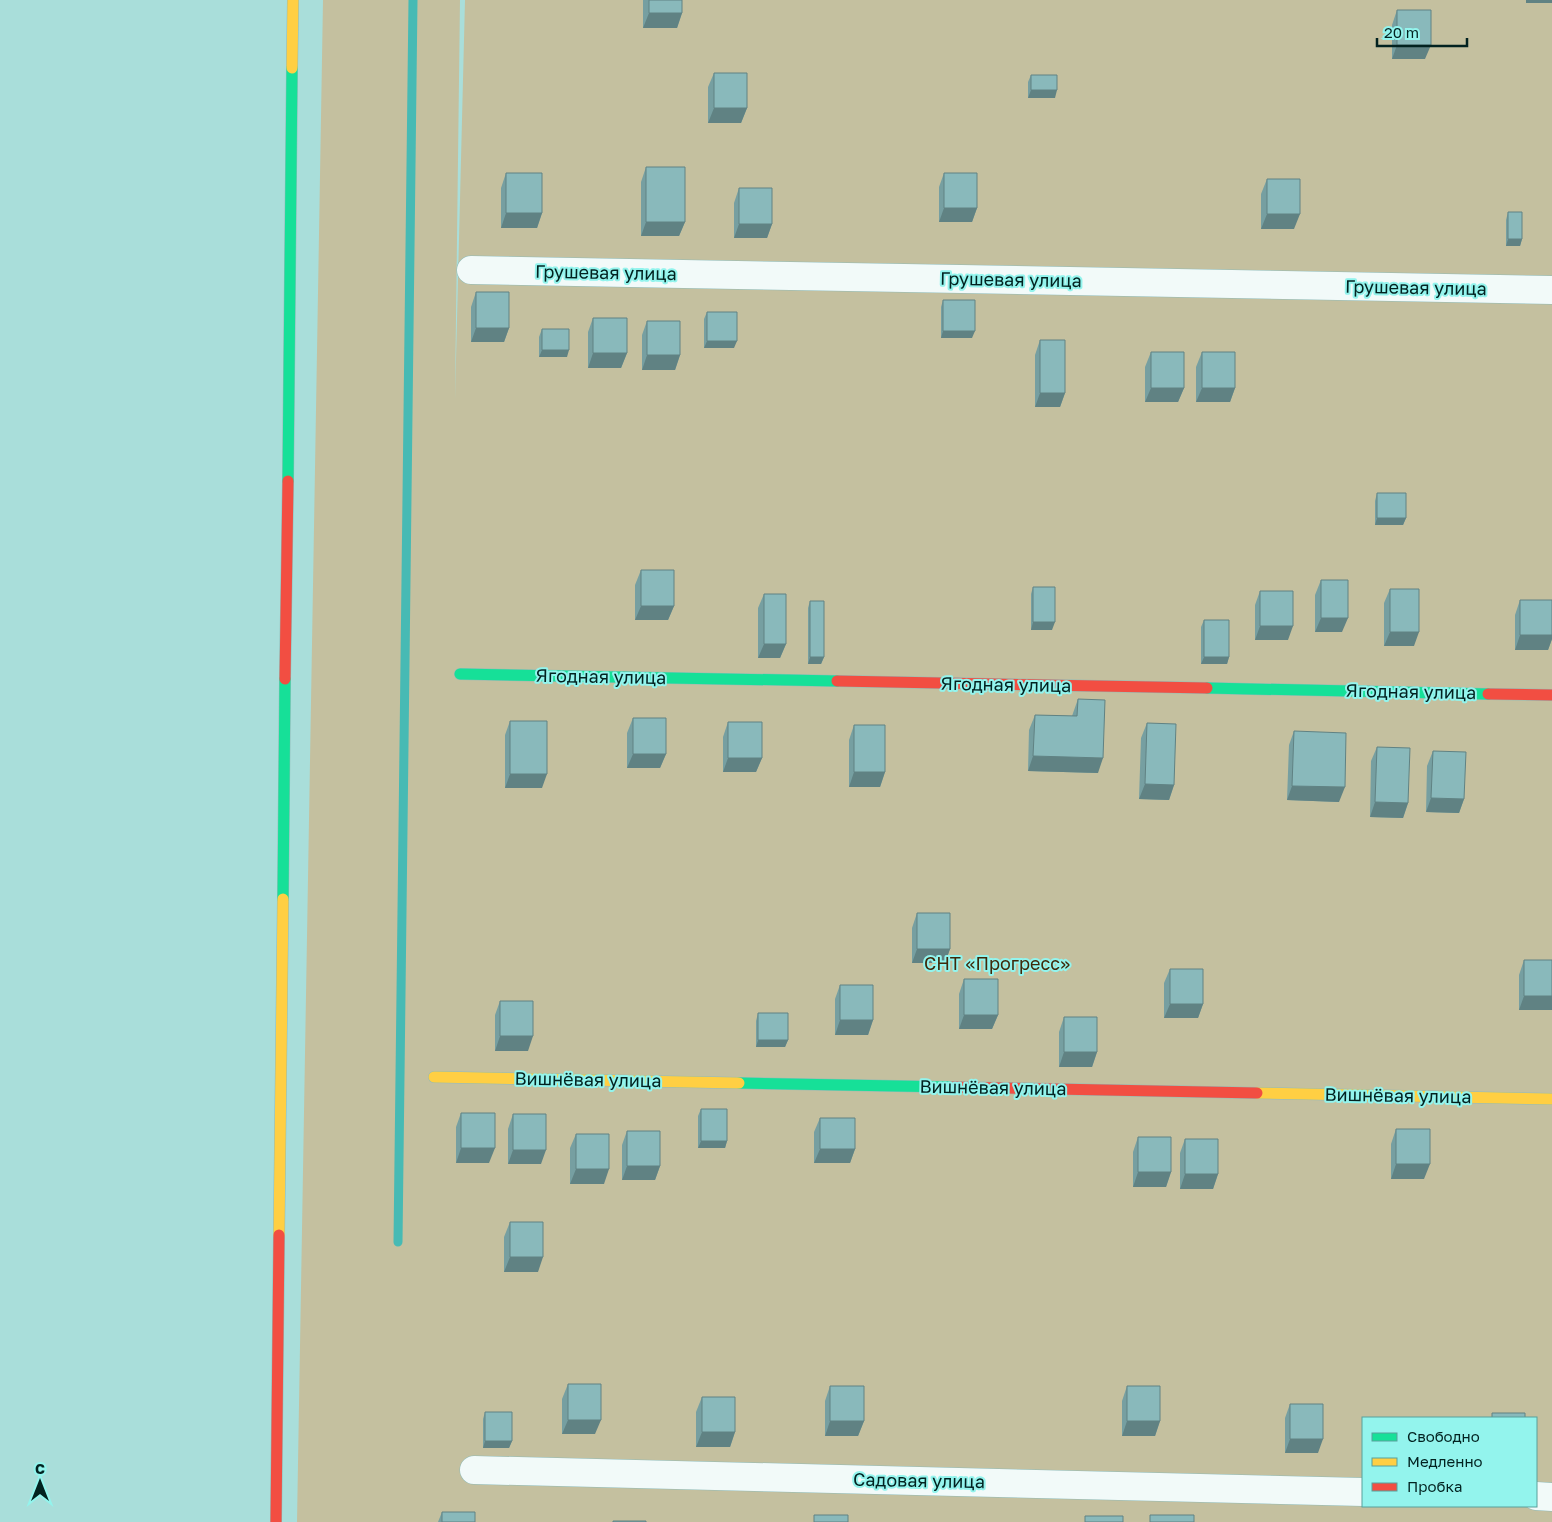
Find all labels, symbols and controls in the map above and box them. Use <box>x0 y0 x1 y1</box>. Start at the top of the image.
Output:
scale bar <box>1377 15 1467 47</box>
text: 20 m <box>1384 23 1419 41</box>
street label: Грушевая улица <box>535 260 677 284</box>
street label: Грушевая улица <box>940 267 1082 291</box>
street label: Грушевая улица <box>1345 275 1487 299</box>
street label: Ягодная улица <box>536 664 666 688</box>
street label: Ягодная улица <box>941 672 1071 696</box>
street label: Ягодная улица <box>1346 679 1476 703</box>
park label: СНТ «Прогресс» <box>924 952 1070 974</box>
street label: Вишнёвая улица <box>514 1067 662 1091</box>
street label: Вишнёвая улица <box>919 1075 1067 1099</box>
street label: Вишнёвая улица <box>1324 1083 1472 1107</box>
legend <box>1362 1417 1537 1507</box>
text: Свободно <box>1407 1427 1480 1445</box>
text: Медленно <box>1407 1452 1483 1470</box>
north arrow <box>15 1457 65 1507</box>
text: С <box>35 1460 45 1477</box>
street label: Садовая улица <box>853 1468 985 1492</box>
text: Пробка <box>1407 1477 1462 1495</box>

